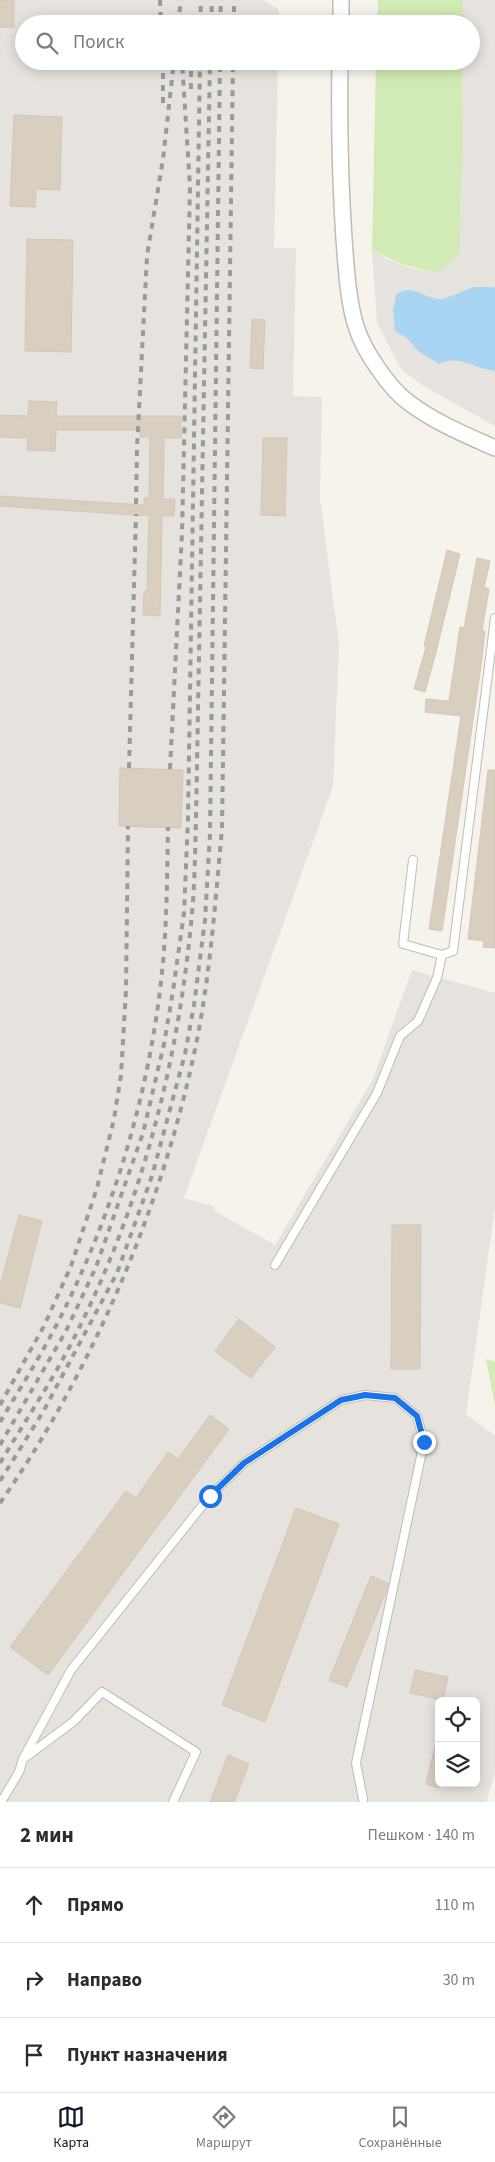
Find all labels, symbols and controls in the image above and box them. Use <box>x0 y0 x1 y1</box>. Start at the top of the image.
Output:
search box <box>15 15 480 70</box>
icon: search <box>33 29 61 57</box>
text: Поиск <box>73 29 124 56</box>
route end <box>413 1431 436 1454</box>
route start <box>199 1485 222 1508</box>
map controls <box>435 1697 480 1787</box>
button: locate <box>435 1697 480 1742</box>
button: layers <box>435 1742 480 1787</box>
text: 2 мин <box>20 1820 74 1850</box>
text: Пешком · 140 m <box>368 1824 475 1846</box>
icon: ahead <box>20 1891 48 1919</box>
text: Прямо <box>67 1892 124 1919</box>
text: 110 m <box>435 1894 475 1916</box>
icon: right <box>20 1966 48 1994</box>
text: Направо <box>67 1967 142 1994</box>
text: 30 m <box>443 1969 475 1991</box>
icon: arrive <box>20 2041 48 2069</box>
text: Пункт назначения <box>67 2042 228 2069</box>
tab: Карта <box>53 2103 89 2153</box>
tab: Маршрут <box>196 2103 252 2153</box>
tab: Сохранённые <box>359 2103 442 2153</box>

